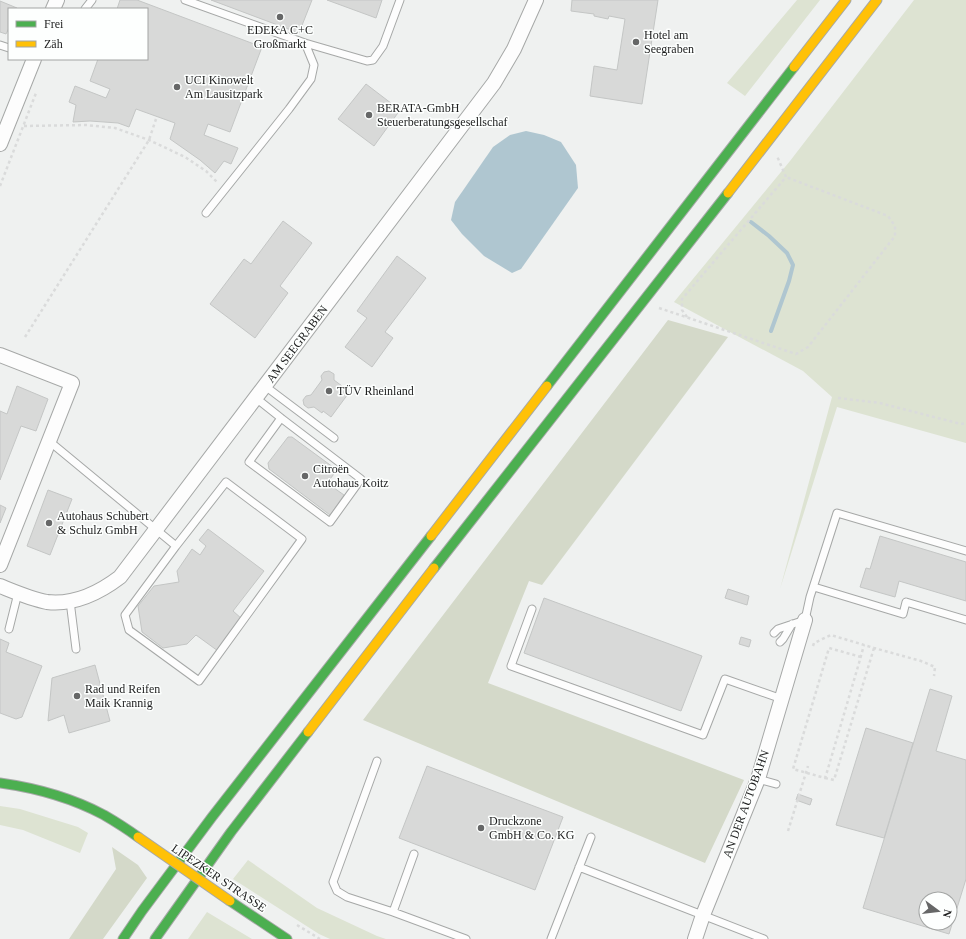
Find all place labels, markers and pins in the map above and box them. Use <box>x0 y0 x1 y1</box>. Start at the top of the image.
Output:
marker: EDEKA C+C Großmarkt <box>275 12 285 22</box>
place label: EDEKA C+C Großmarkt <box>247 23 313 51</box>
place label: Hotel am Seegraben <box>644 28 694 56</box>
marker: Hotel am Seegraben <box>631 37 641 47</box>
place label: UCI Kinowelt Am Lausitzpark <box>185 73 263 101</box>
marker: UCI Kinowelt Am Lausitzpark <box>172 82 182 92</box>
place label: BERATA-GmbH Steuerberatungsgesellschaf <box>377 101 508 129</box>
marker: BERATA-GmbH Steuerberatungsgesellschaf <box>364 110 374 120</box>
place label: TÜV Rheinland <box>337 384 414 398</box>
marker: TÜV Rheinland <box>324 386 334 396</box>
place label: Citroën Autohaus Koitz <box>313 462 389 490</box>
marker: Citroën Autohaus Koitz <box>300 471 310 481</box>
place label: Autohaus Schubert & Schulz GmbH <box>57 509 149 537</box>
marker: Autohaus Schubert & Schulz GmbH <box>44 518 54 528</box>
place label: Rad und Reifen Maik Krannig <box>85 682 160 710</box>
marker: Rad und Reifen Maik Krannig <box>72 691 82 701</box>
place label: Druckzone GmbH & Co. KG <box>489 814 575 842</box>
marker: Druckzone GmbH & Co. KG <box>476 823 486 833</box>

